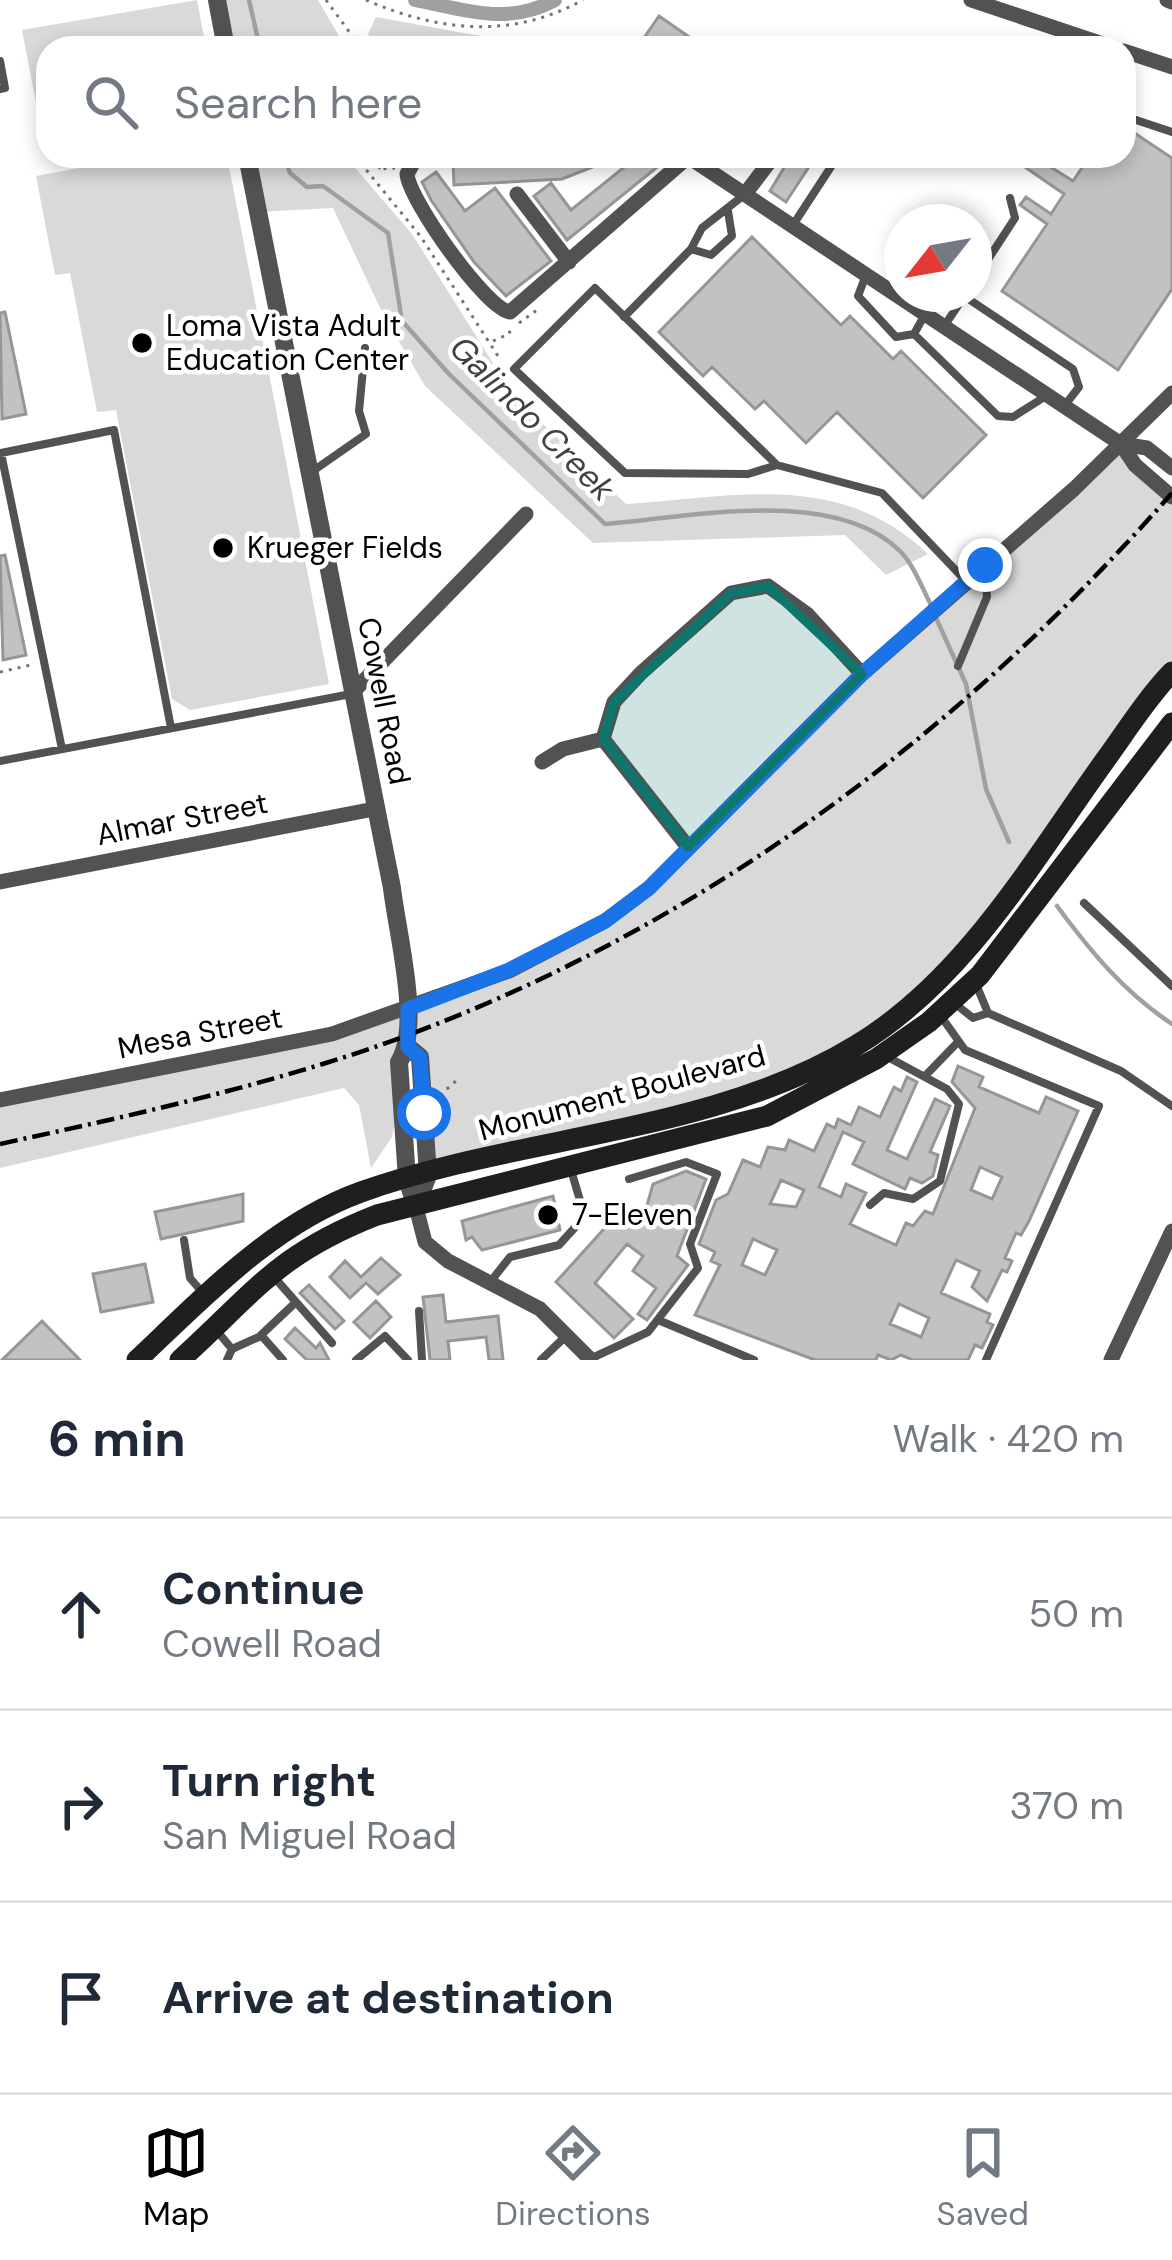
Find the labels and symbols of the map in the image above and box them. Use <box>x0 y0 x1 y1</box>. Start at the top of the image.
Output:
north arrow <box>884 204 992 312</box>
place label: Loma Vista Adult Education Center <box>166 306 409 379</box>
water label: Galindo Creek <box>441 326 625 510</box>
marker: Loma Vista Adult Education Center <box>129 330 155 356</box>
place label: Krueger Fields <box>247 528 443 567</box>
marker: Krueger Fields <box>210 535 236 561</box>
route end <box>958 538 1012 592</box>
street label: Cowell Road <box>349 614 420 788</box>
street label: Almar Street <box>93 783 271 854</box>
street label: Mesa Street <box>114 997 285 1068</box>
street label: Monument Boulevard <box>474 1035 769 1150</box>
route start <box>397 1086 451 1140</box>
place label: 7-Eleven <box>572 1195 693 1234</box>
marker: 7-Eleven <box>535 1202 561 1228</box>

